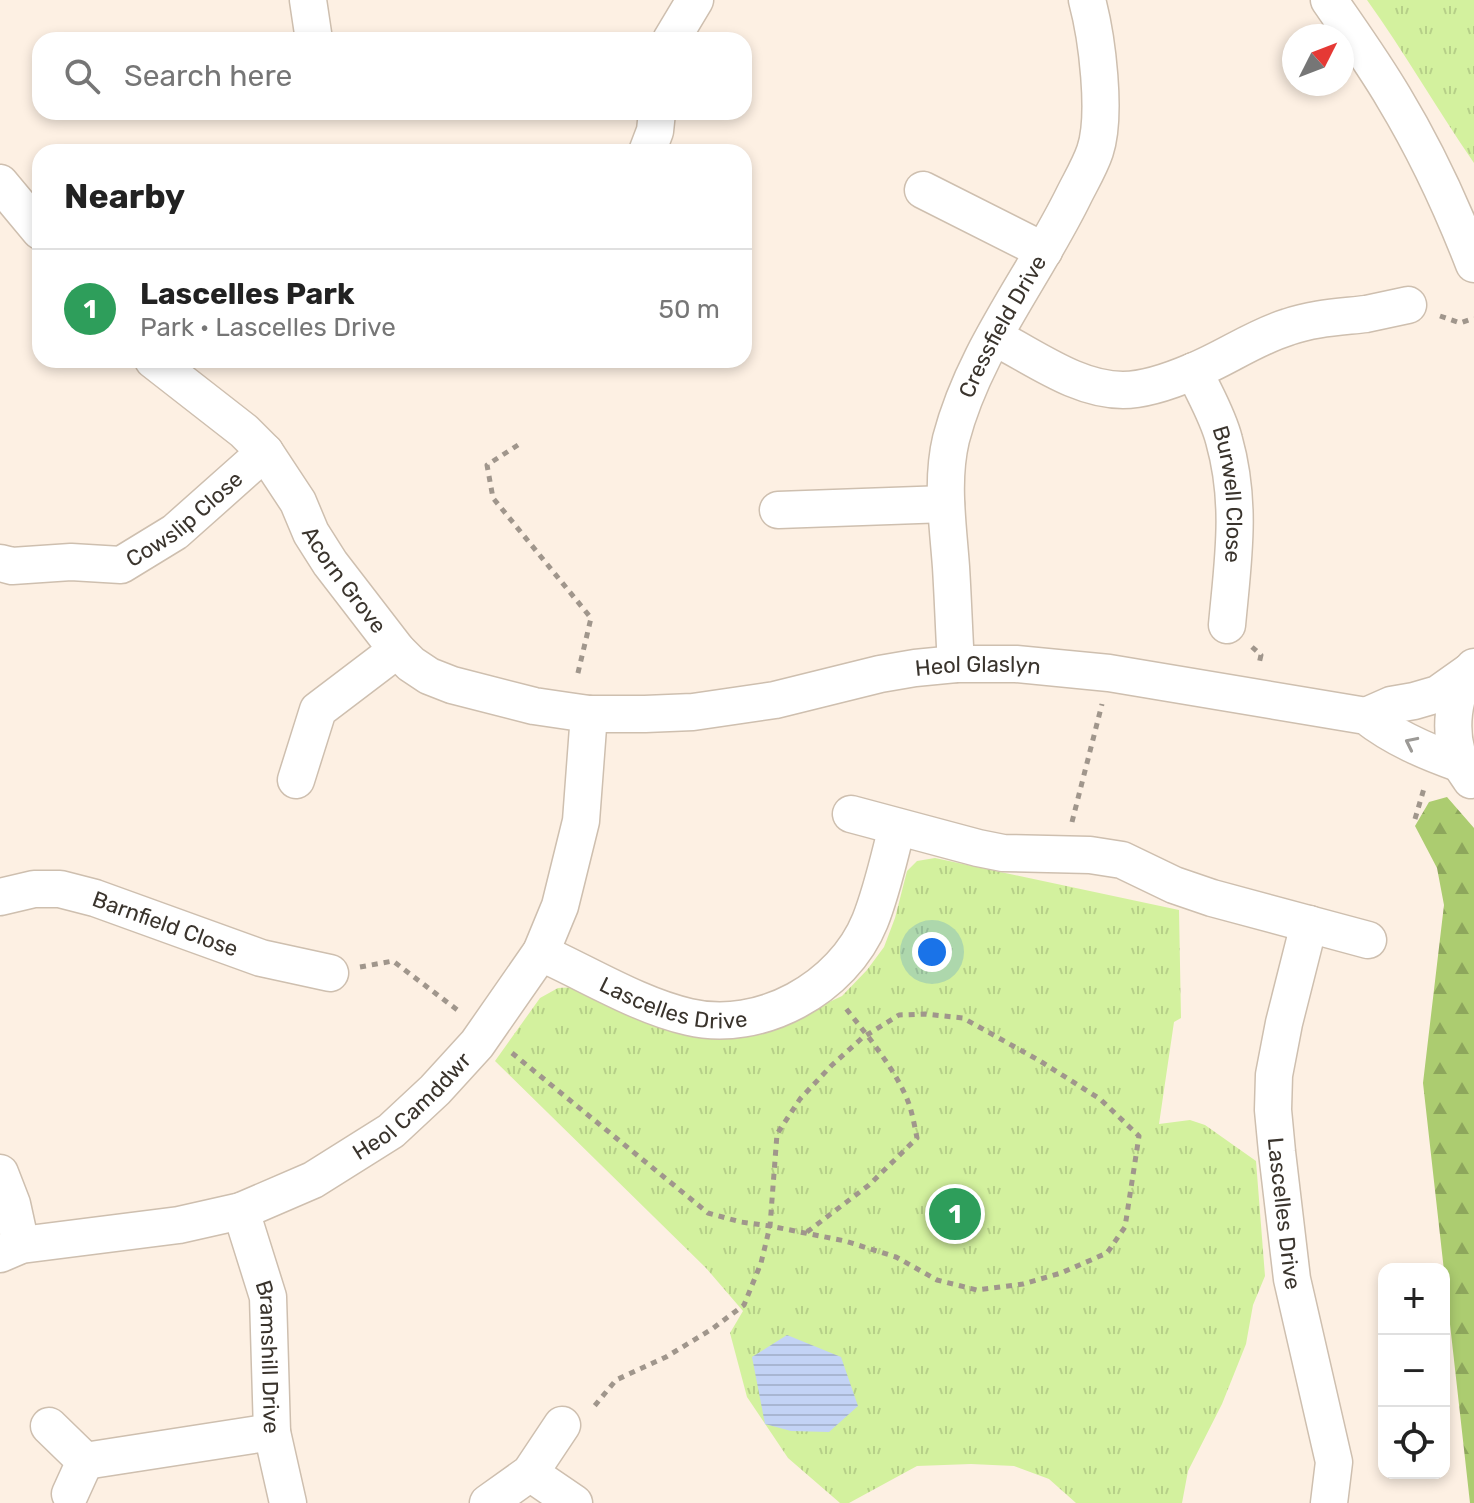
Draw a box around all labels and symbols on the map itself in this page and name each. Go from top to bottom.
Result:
north arrow [1282,24,1354,96]
street label: Cressfield Drive [953,250,1052,402]
street label: Burwell Close [1207,422,1248,564]
street label: Cowslip Close [121,465,248,573]
street label: Acorn Grove [296,521,392,639]
street label: Heol Glaslyn [914,651,1042,682]
one-way arrow [1405,738,1420,753]
street label: Barnfield Close [89,885,242,963]
your location [912,932,952,972]
street label: Lascelles Drive [595,971,749,1035]
street label: Heol Camddwr [348,1046,477,1166]
street label: Lascelles Drive [1262,1136,1307,1292]
pin: 1 [929,1184,981,1244]
street label: Bramshill Drive [250,1277,285,1434]

